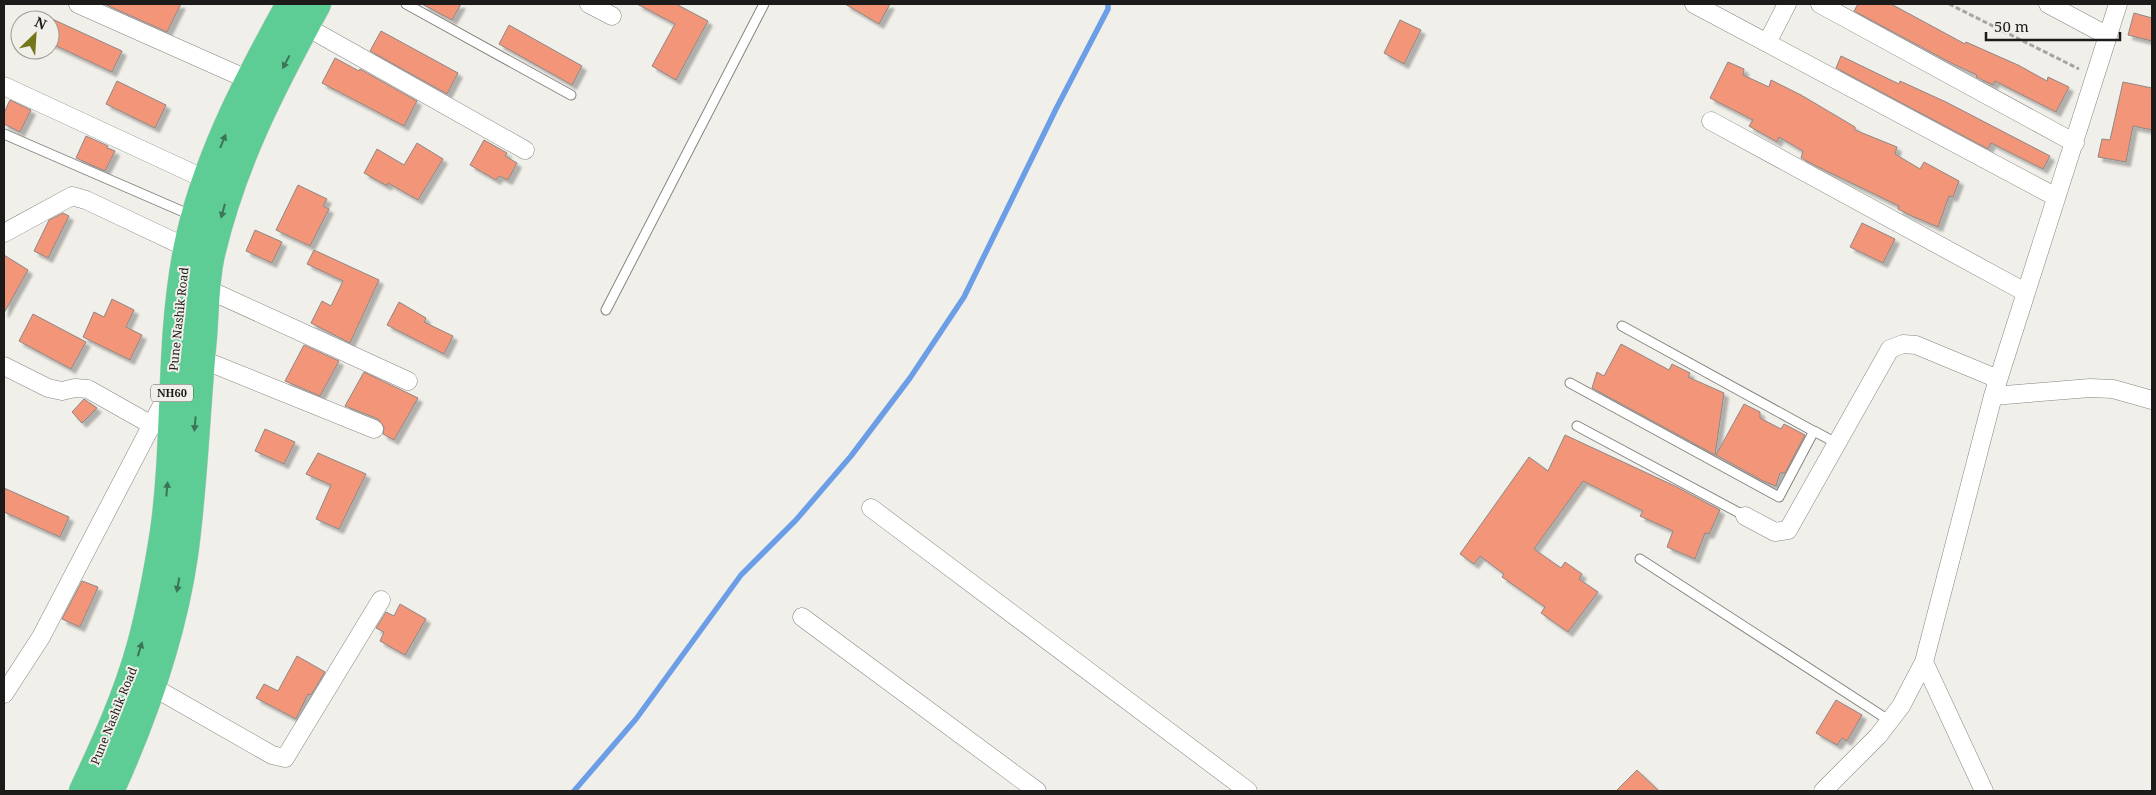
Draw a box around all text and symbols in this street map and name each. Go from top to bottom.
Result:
north arrow [10,10,60,60]
scale bar [1986,10,2120,42]
text: N [32,12,50,34]
text: 50 m [1994,16,2029,36]
one-way arrow [281,55,290,69]
one-way arrow [219,134,227,148]
one-way arrow [218,204,226,219]
street label: Pune Nashik Road [165,266,192,372]
road number: NH60 [151,384,193,402]
one-way arrow [191,416,199,432]
one-way arrow [163,481,171,497]
one-way arrow [174,578,182,593]
one-way arrow [137,641,144,656]
street label: Pune Nashik Road [86,664,141,767]

